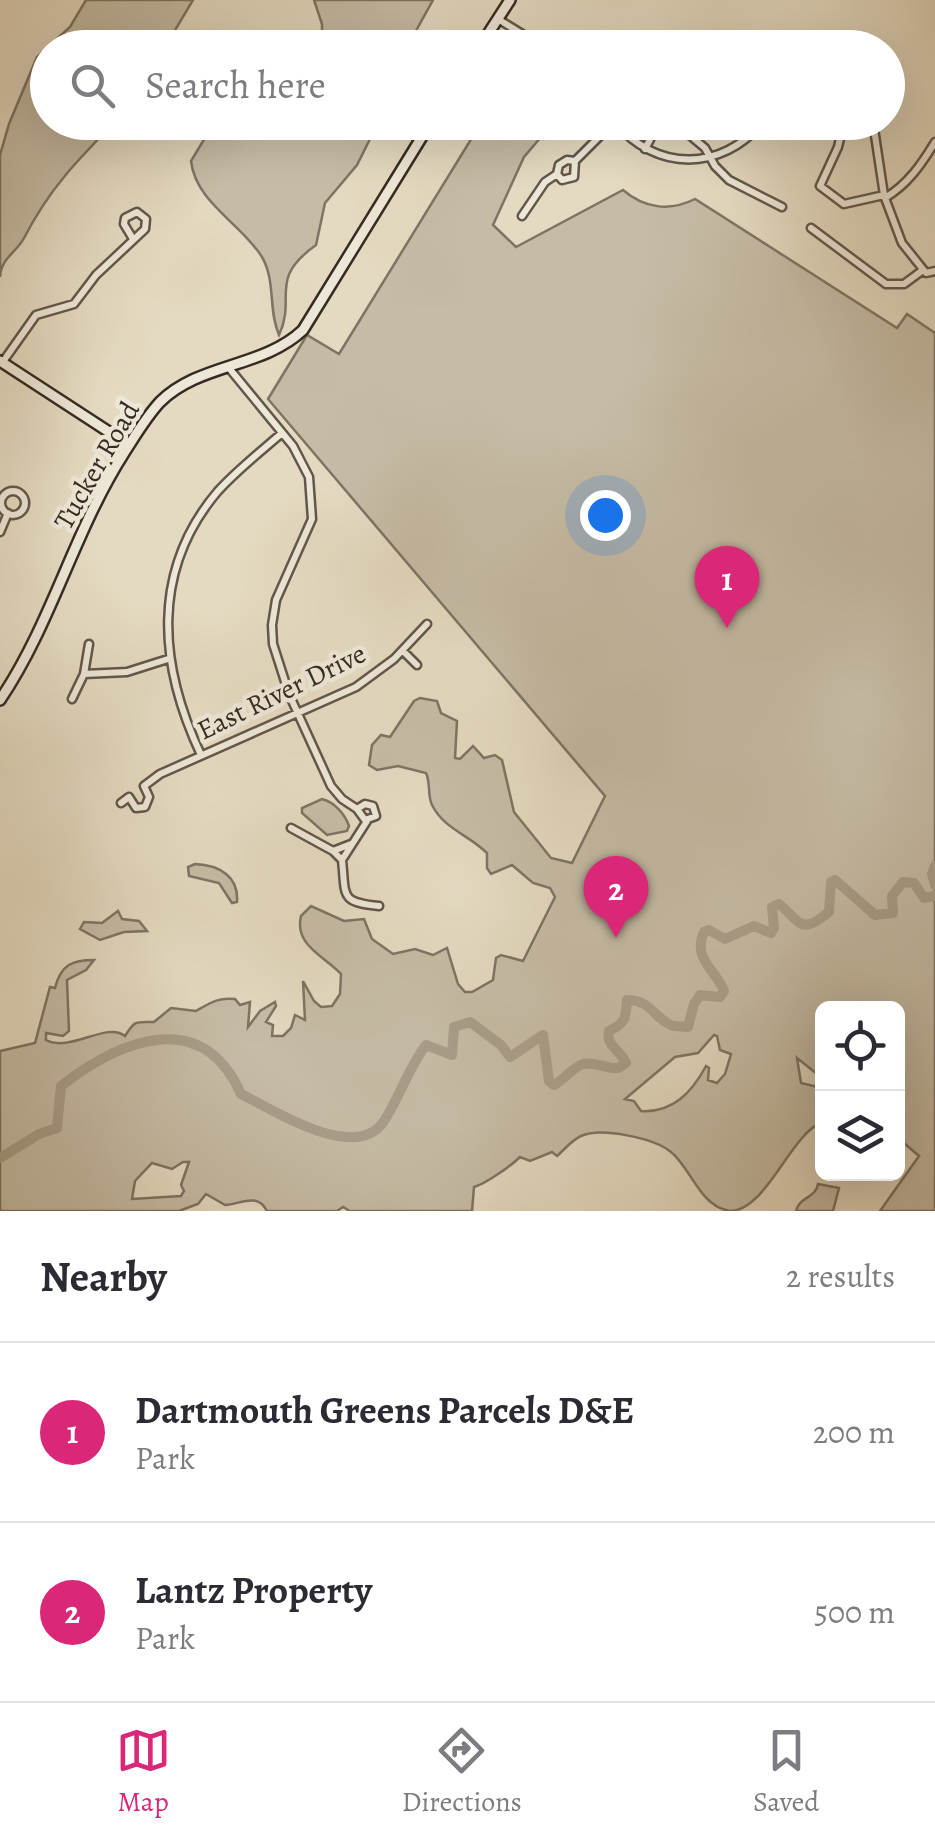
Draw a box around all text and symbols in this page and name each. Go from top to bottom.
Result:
search box [30,30,905,140]
icon: search [65,58,120,113]
text: Search here [145,59,326,111]
street label: Tucker Road [45,394,149,536]
your location [580,490,631,541]
pin: 1 [694,546,760,628]
street label: East River Drive [191,635,372,749]
pin: 2 [584,856,648,938]
map controls [815,1001,905,1181]
button: locate [815,1001,905,1091]
button: layers [815,1091,905,1181]
text: Nearby [40,1248,167,1305]
text: 2 results [786,1254,895,1298]
text: Dartmouth Greens Parcels D&E [135,1384,634,1436]
text: 1 [67,1410,78,1454]
text: 200 m [813,1410,895,1454]
text: Park [135,1436,195,1480]
text: Lantz Property [135,1564,372,1616]
text: 2 [65,1590,80,1634]
text: 500 m [814,1590,895,1634]
text: Park [135,1616,195,1660]
tab: Map [116,1723,171,1821]
tab: Directions [402,1723,522,1821]
tab: Saved [753,1723,819,1821]

